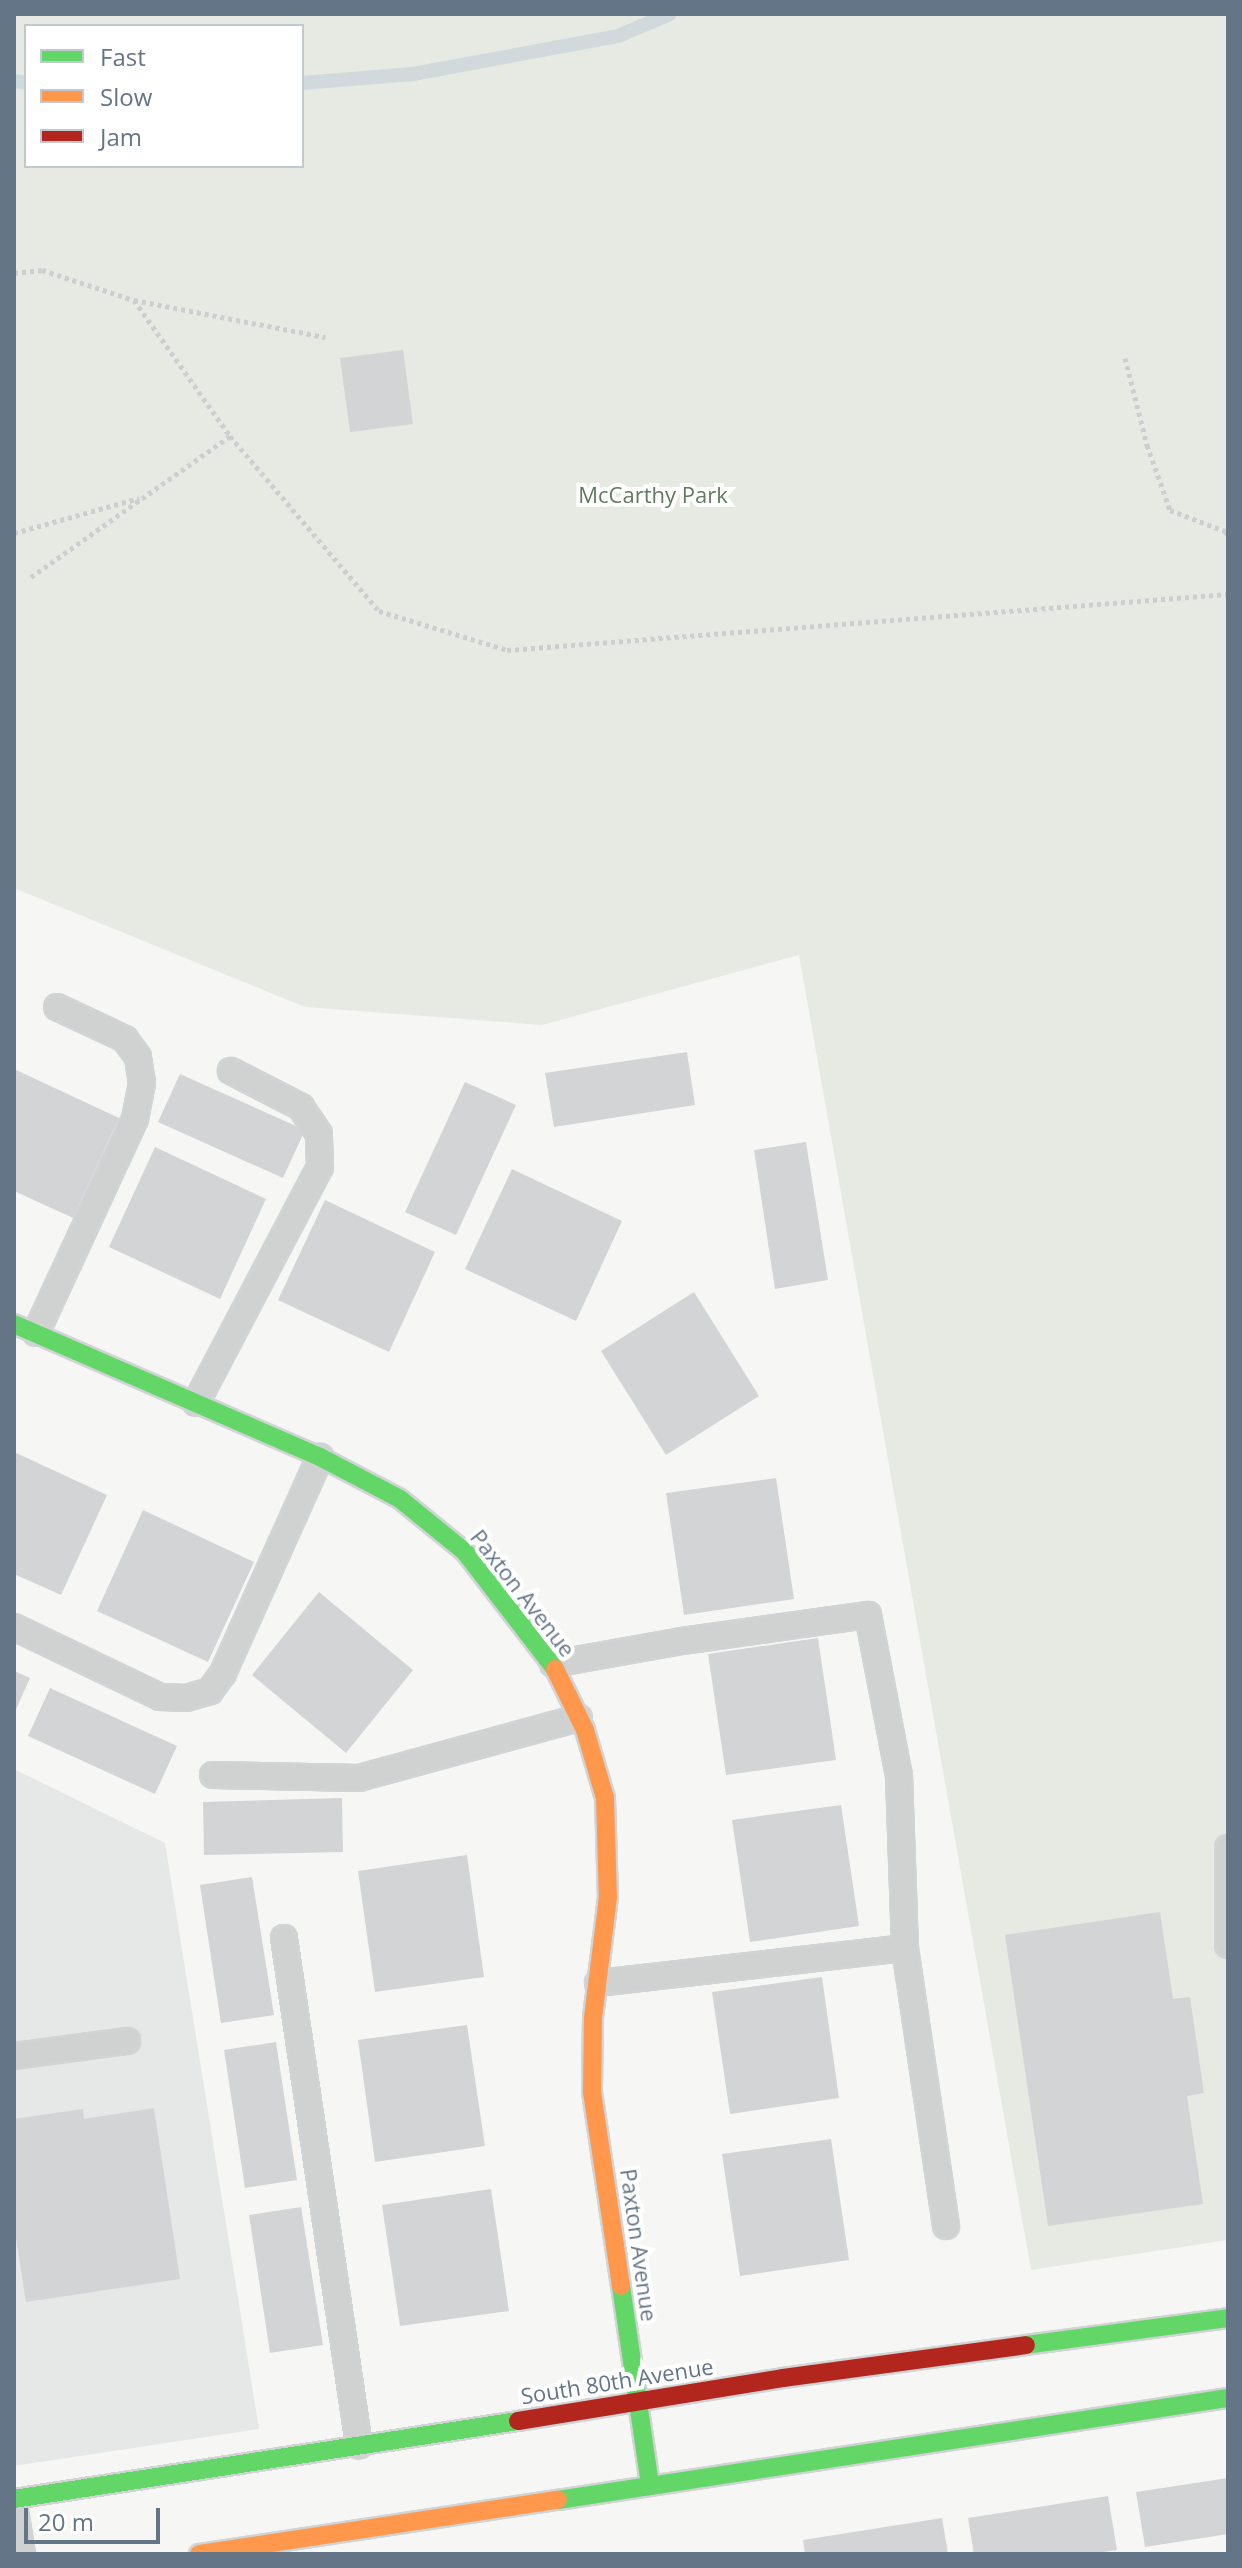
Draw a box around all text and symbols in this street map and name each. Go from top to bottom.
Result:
legend [24,24,304,168]
text: Fast [100,40,146,73]
text: Slow [100,80,152,113]
text: Jam [100,120,142,153]
park label: McCarthy Park [578,482,728,508]
street label: Paxton Avenue [465,1524,581,1662]
street label: Paxton Avenue [615,2167,663,2323]
street label: South 80th Avenue [519,2353,715,2409]
scale bar [28,2492,164,2542]
text: 20 m [38,2505,94,2538]

